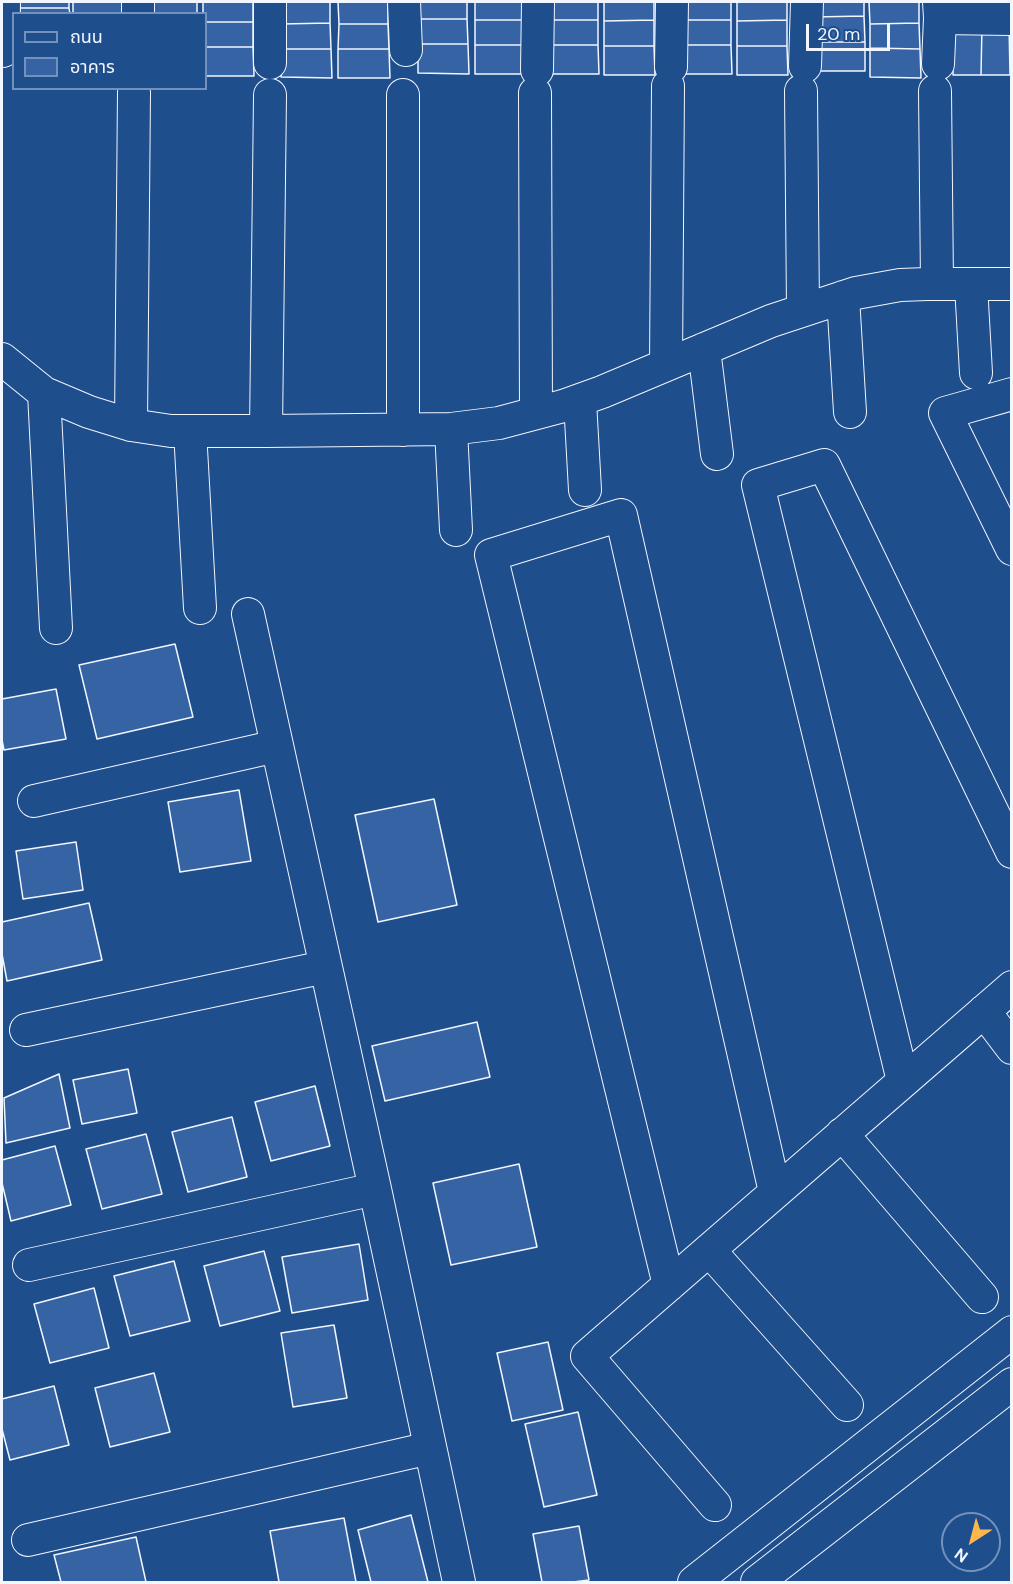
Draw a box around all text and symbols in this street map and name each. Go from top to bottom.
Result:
legend [12,12,207,90]
scale bar [809,12,893,50]
text: 20 m [817,22,860,46]
text: ถนน [70,25,103,49]
text: อาคาร [70,55,115,79]
north arrow [941,1512,1001,1572]
text: N [950,1543,972,1567]

